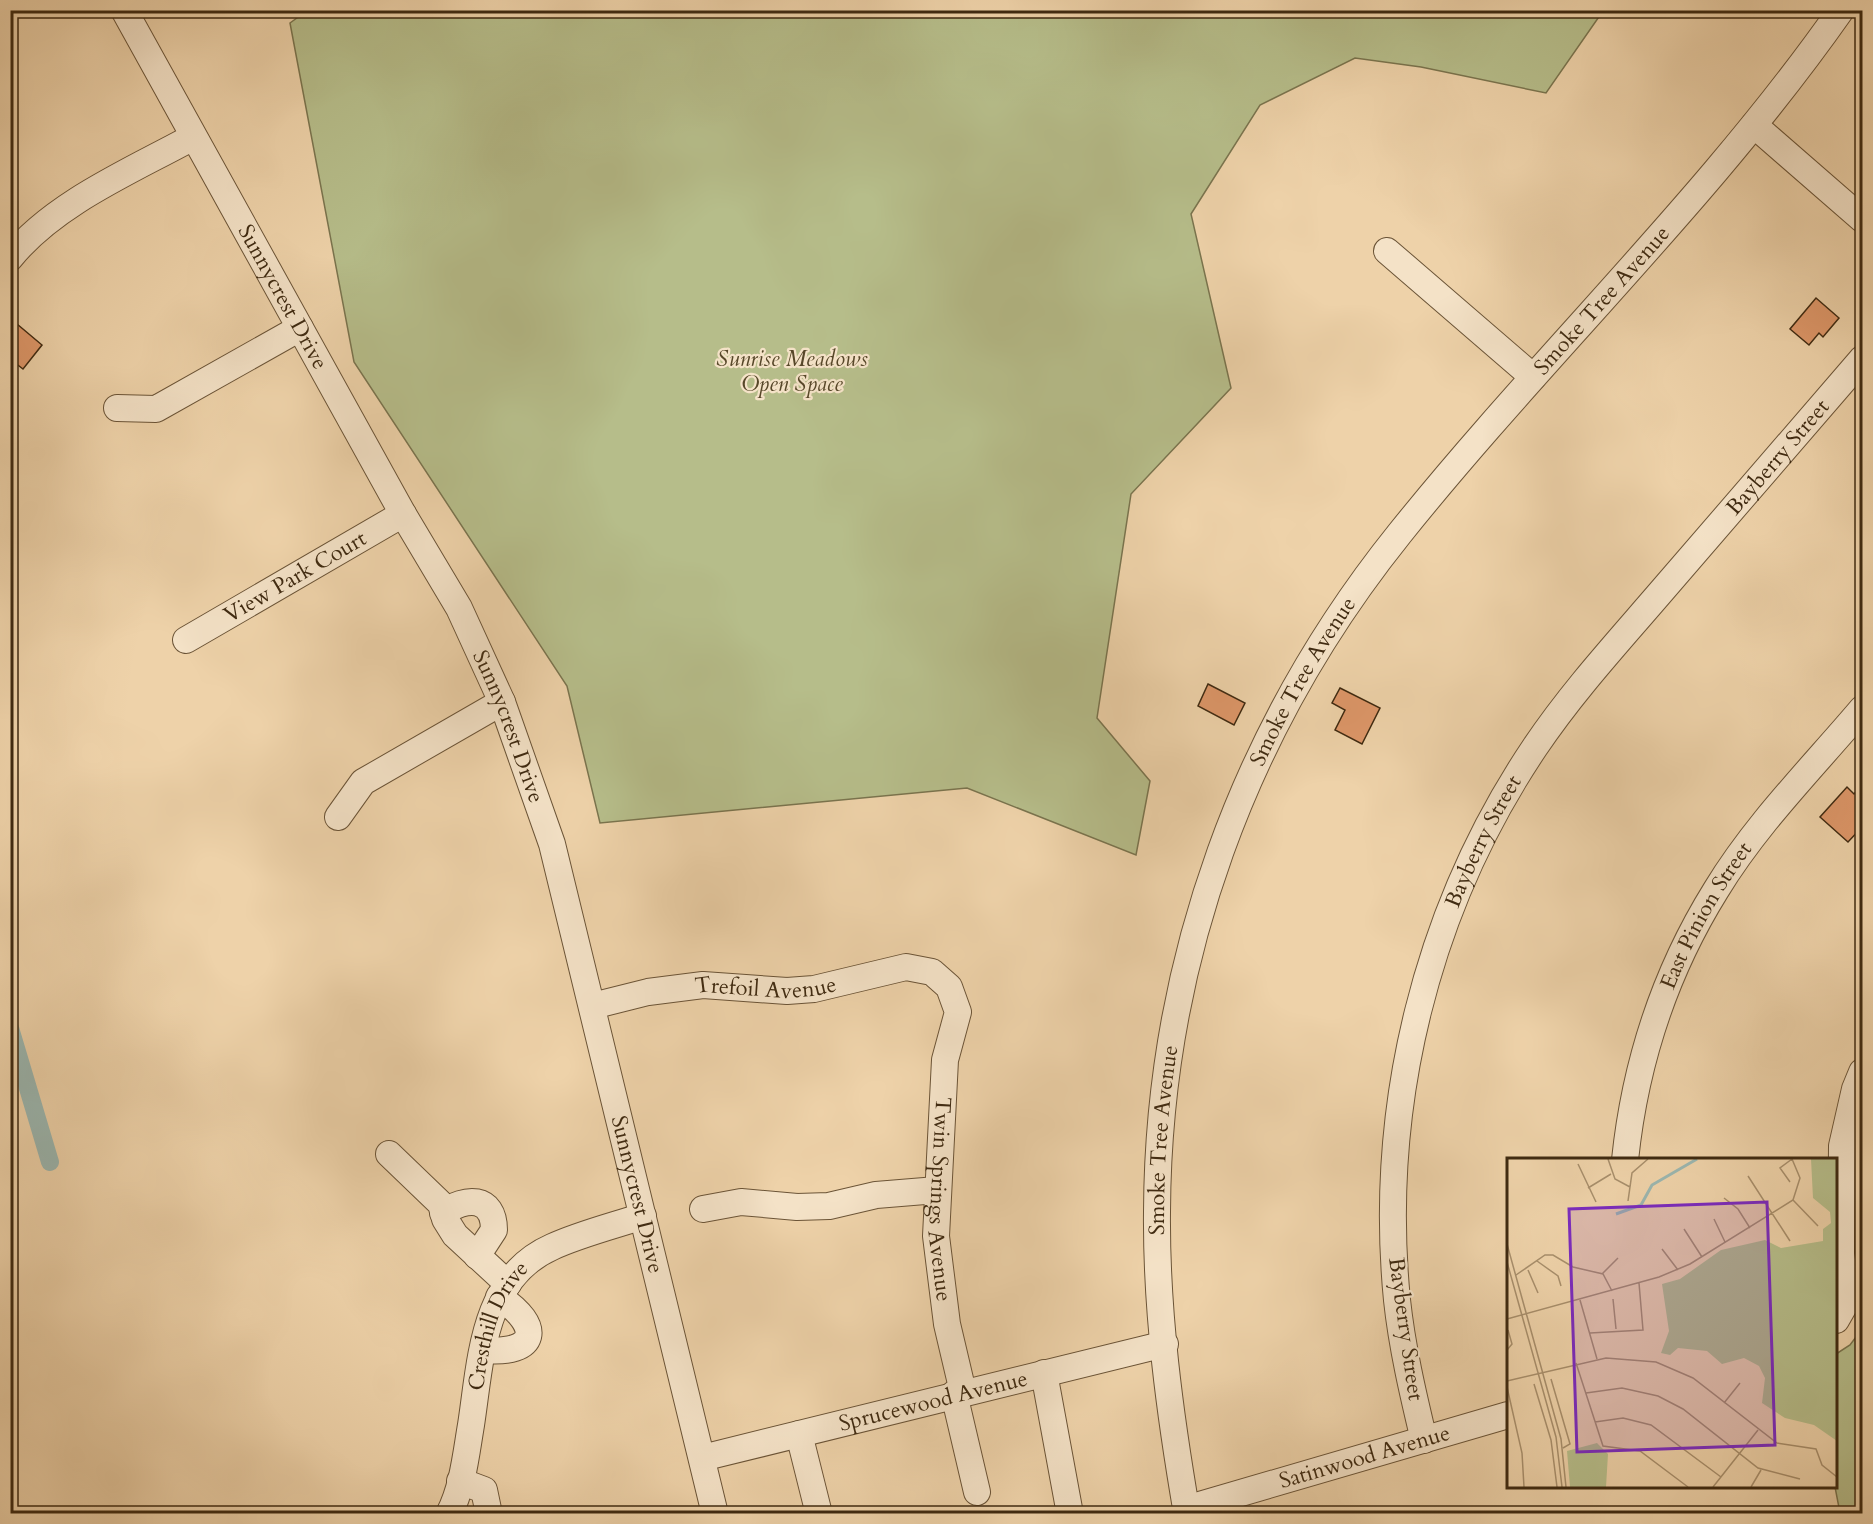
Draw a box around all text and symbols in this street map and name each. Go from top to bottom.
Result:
street label: Sunnycrest Drive [231,219,335,375]
street label: Smoke Tree Avenue [1527,219,1677,382]
park label: Sunrise Meadows Open Space [716,344,868,399]
street label: Bayberry Street [1719,393,1836,522]
street label: View Park Court [218,524,372,630]
street label: Smoke Tree Avenue [1243,591,1363,771]
street label: Sunnycrest Drive [465,645,551,807]
street label: Bayberry Street [1438,769,1529,912]
street label: East Pinion Street [1653,836,1759,993]
street label: Trefoil Avenue [693,969,839,1006]
street label: Smoke Tree Avenue [1142,1043,1185,1235]
street label: Twin Springs Avenue [920,1096,959,1303]
street label: Sunnycrest Drive [604,1112,671,1276]
inset map [1507,1158,1837,1488]
street label: Cresthill Drive [461,1254,535,1392]
street label: Bayberry Street [1381,1255,1431,1403]
street label: Sprucewood Avenue [836,1363,1031,1439]
street label: Satinwood Avenue [1276,1418,1454,1496]

